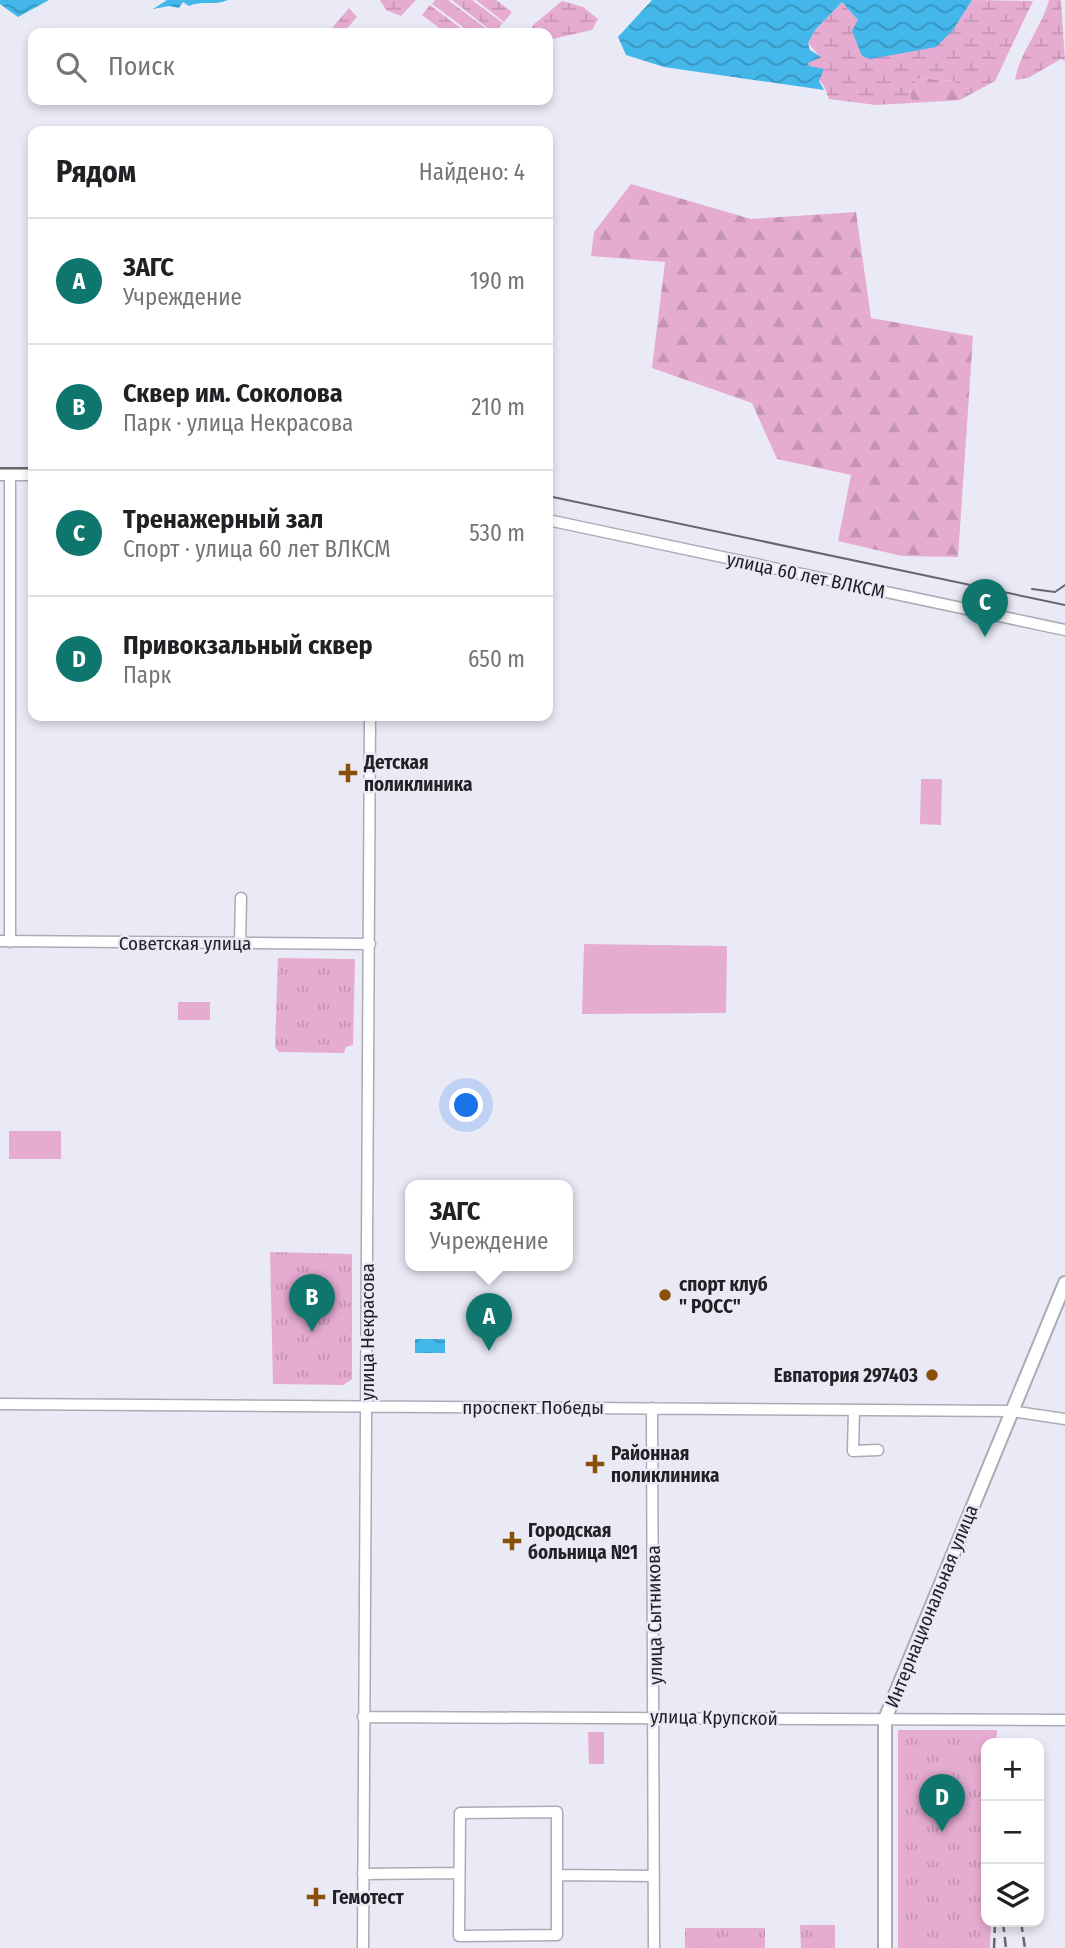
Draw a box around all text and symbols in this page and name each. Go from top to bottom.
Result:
search box [28,28,553,105]
icon: search [52,48,90,86]
text: Поиск [108,51,175,82]
text: Рядом [56,154,136,190]
text: Найдено: 4 [419,158,525,186]
text: ЗАГС [123,252,174,283]
text: A [73,267,85,295]
text: 190 m [470,267,525,295]
text: Учреждение [123,283,242,311]
text: Сквер им. Соколова [123,378,343,409]
text: B [73,393,85,421]
text: 210 m [471,393,525,421]
text: Парк · улица Некрасова [123,409,353,437]
text: Тренажерный зал [123,504,324,535]
text: C [73,519,85,547]
text: 530 m [469,519,525,547]
text: Спорт · улица 60 лет ВЛКСМ [123,535,391,563]
street label: улица 60 лет ВЛКСМ [725,547,887,604]
pin: C [962,579,1008,637]
text: Привокзальный сквер [123,630,373,661]
text: D [72,645,86,673]
text: 650 m [468,645,525,673]
text: Парк [123,661,171,689]
place label: Детская поликлиника [363,751,472,796]
marker: Детская поликлиника [338,763,358,783]
street label: Советская улица [119,932,251,955]
your location [449,1088,483,1122]
popup [405,1180,573,1271]
text: ЗАГС [430,1196,481,1227]
text: Учреждение [430,1227,548,1255]
street label: улица Некрасова [356,1263,379,1401]
place label: спорт клуб " РОСС" [679,1273,768,1318]
pin: B [289,1274,335,1332]
marker: спорт клуб " РОСС" [657,1287,673,1303]
pin: A [466,1293,512,1351]
place label: Евпатория 297403 [774,1364,918,1387]
marker: Евпатория 297403 [924,1367,940,1383]
street label: проспект Победы [462,1396,604,1419]
place label: Районная поликлиника [611,1442,719,1487]
marker: Районная поликлиника [585,1454,605,1474]
street label: Интернациональная улица [880,1501,983,1711]
place label: Городская больница №1 [528,1519,638,1564]
marker: Городская больница №1 [502,1531,522,1551]
street label: улица Сытникова [642,1545,667,1685]
street label: улица Крупской [650,1705,778,1730]
map controls [981,1738,1044,1927]
button: + [981,1738,1044,1801]
pin: D [919,1774,965,1832]
button: − [981,1801,1044,1864]
button: layers [981,1864,1044,1927]
place label: Гемотест [332,1886,404,1909]
marker: Гемотест [306,1887,326,1907]

